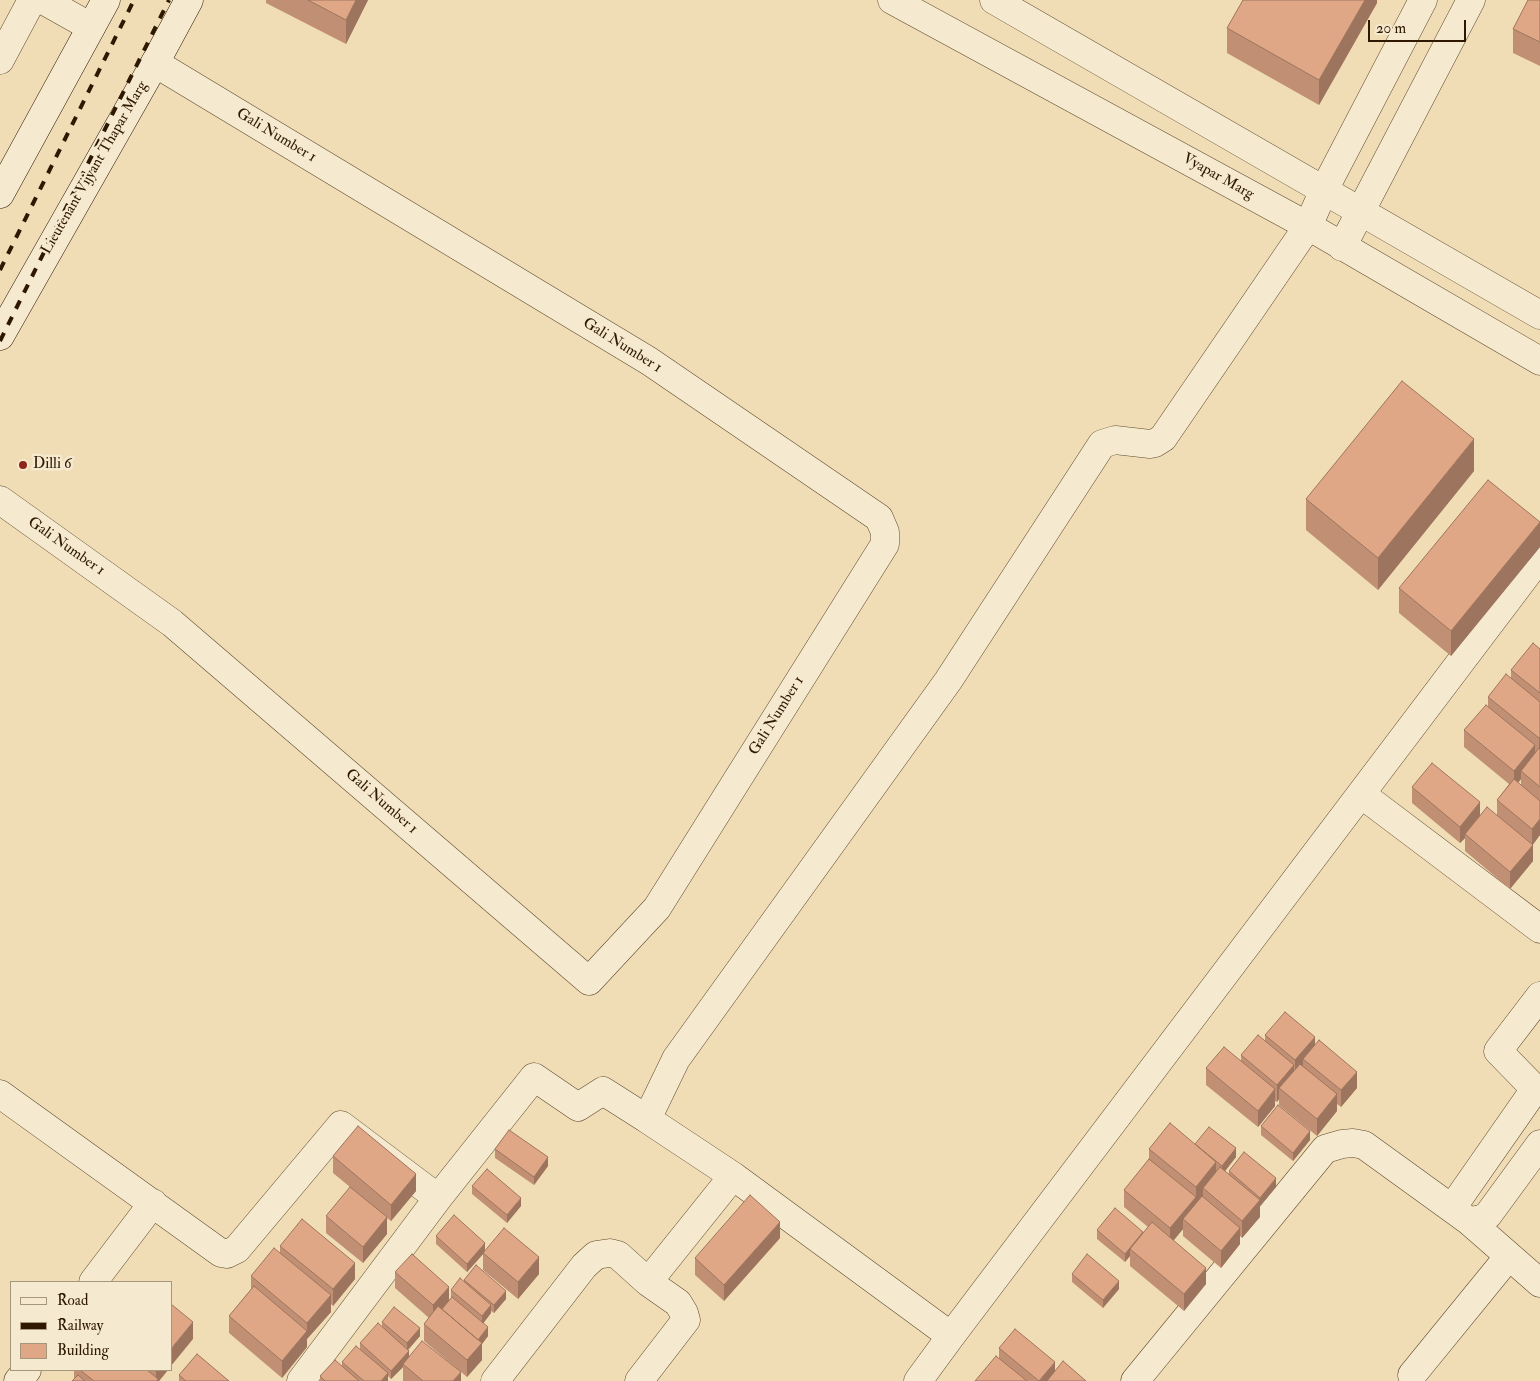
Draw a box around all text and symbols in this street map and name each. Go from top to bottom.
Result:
scale bar [1370,10,1468,42]
text: 20 m [1376,19,1406,38]
street label: Lieutenant Vijyant Thapar Marg [38,78,152,258]
street label: Gali Number 1 [233,105,319,167]
street label: Vyapar Marg [1179,150,1257,204]
street label: Gali Number 1 [579,315,665,377]
place label: Dilli 6 [33,456,72,474]
marker: Dilli 6 [17,459,29,471]
street label: Gali Number 1 [24,514,108,580]
street label: Gali Number 1 [746,673,808,759]
street label: Gali Number 1 [341,766,421,838]
legend [10,1281,172,1371]
text: Road [57,1291,88,1310]
text: Railway [57,1316,103,1335]
text: Building [57,1341,109,1360]

